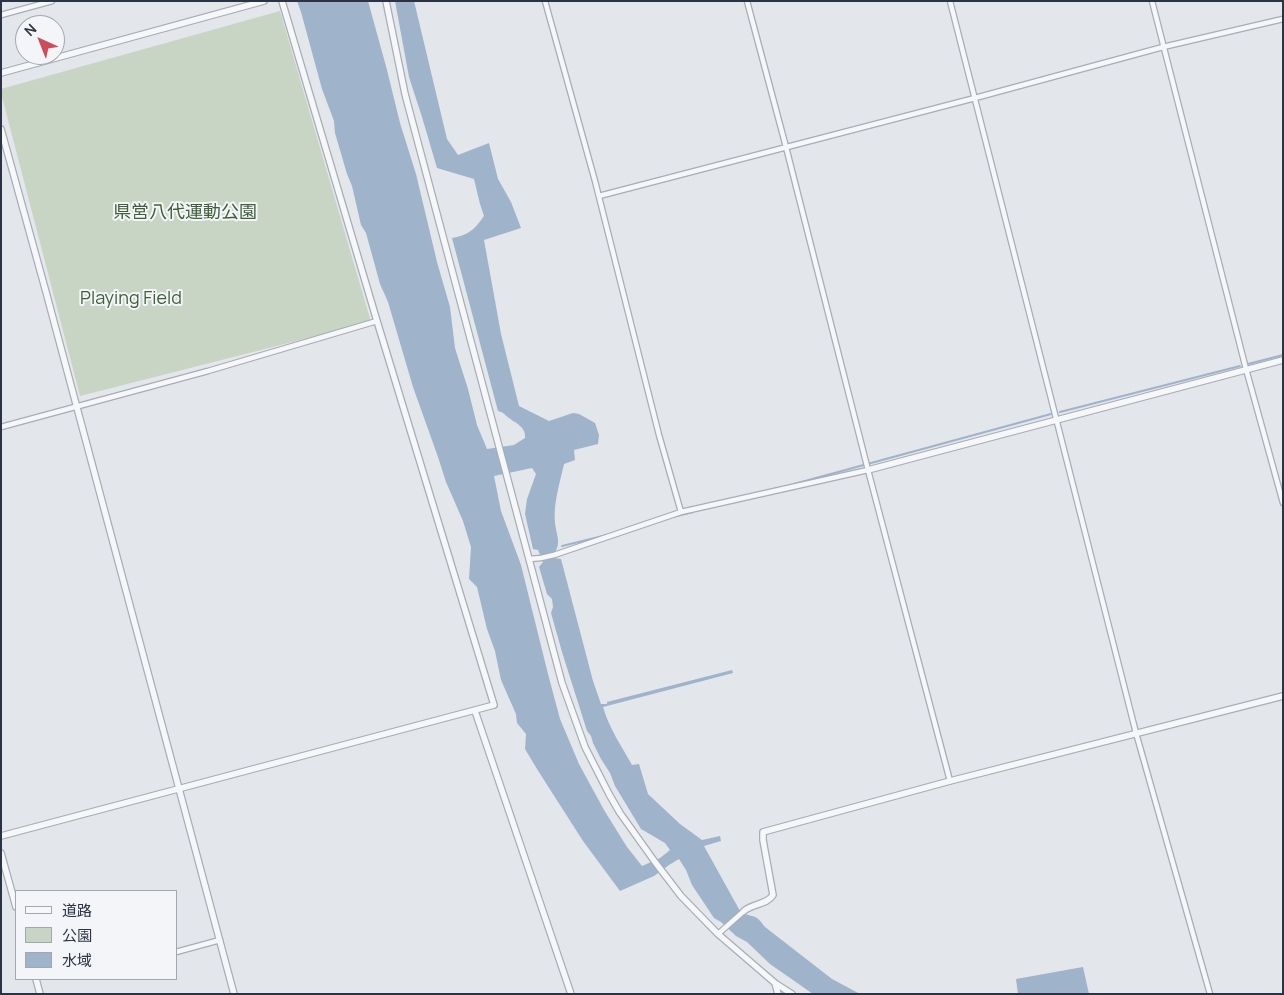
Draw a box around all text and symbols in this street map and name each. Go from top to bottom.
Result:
north arrow [15,15,65,65]
text: N [20,19,40,40]
park label: 県営八代運動公園 [113,202,257,224]
park label: Playing Field [80,288,182,310]
legend [15,890,178,980]
text: 道路 [62,900,92,921]
text: 公園 [62,925,92,946]
text: 水域 [62,950,92,971]

